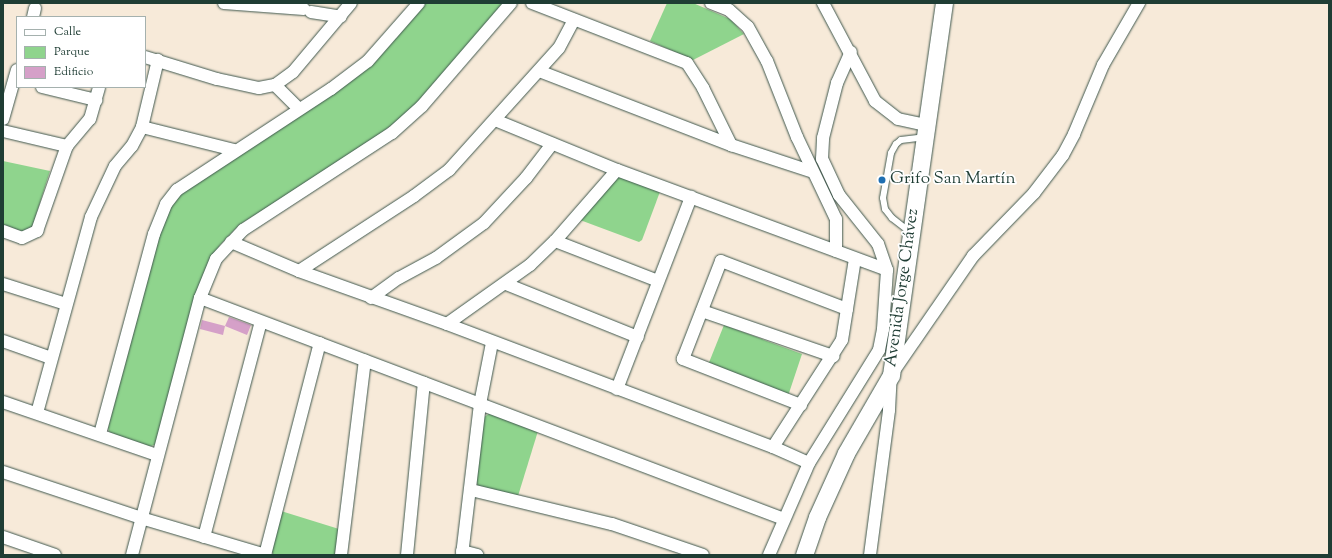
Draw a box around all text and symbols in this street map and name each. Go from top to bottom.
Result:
legend [16,16,146,88]
text: Calle [54,23,81,41]
text: Parque [54,43,90,61]
text: Edificio [54,63,93,81]
place label: Grifo San Martín [890,170,1015,190]
marker: Grifo San Martín [877,175,887,185]
street label: Avenida Jorge Chávez [882,208,924,368]

